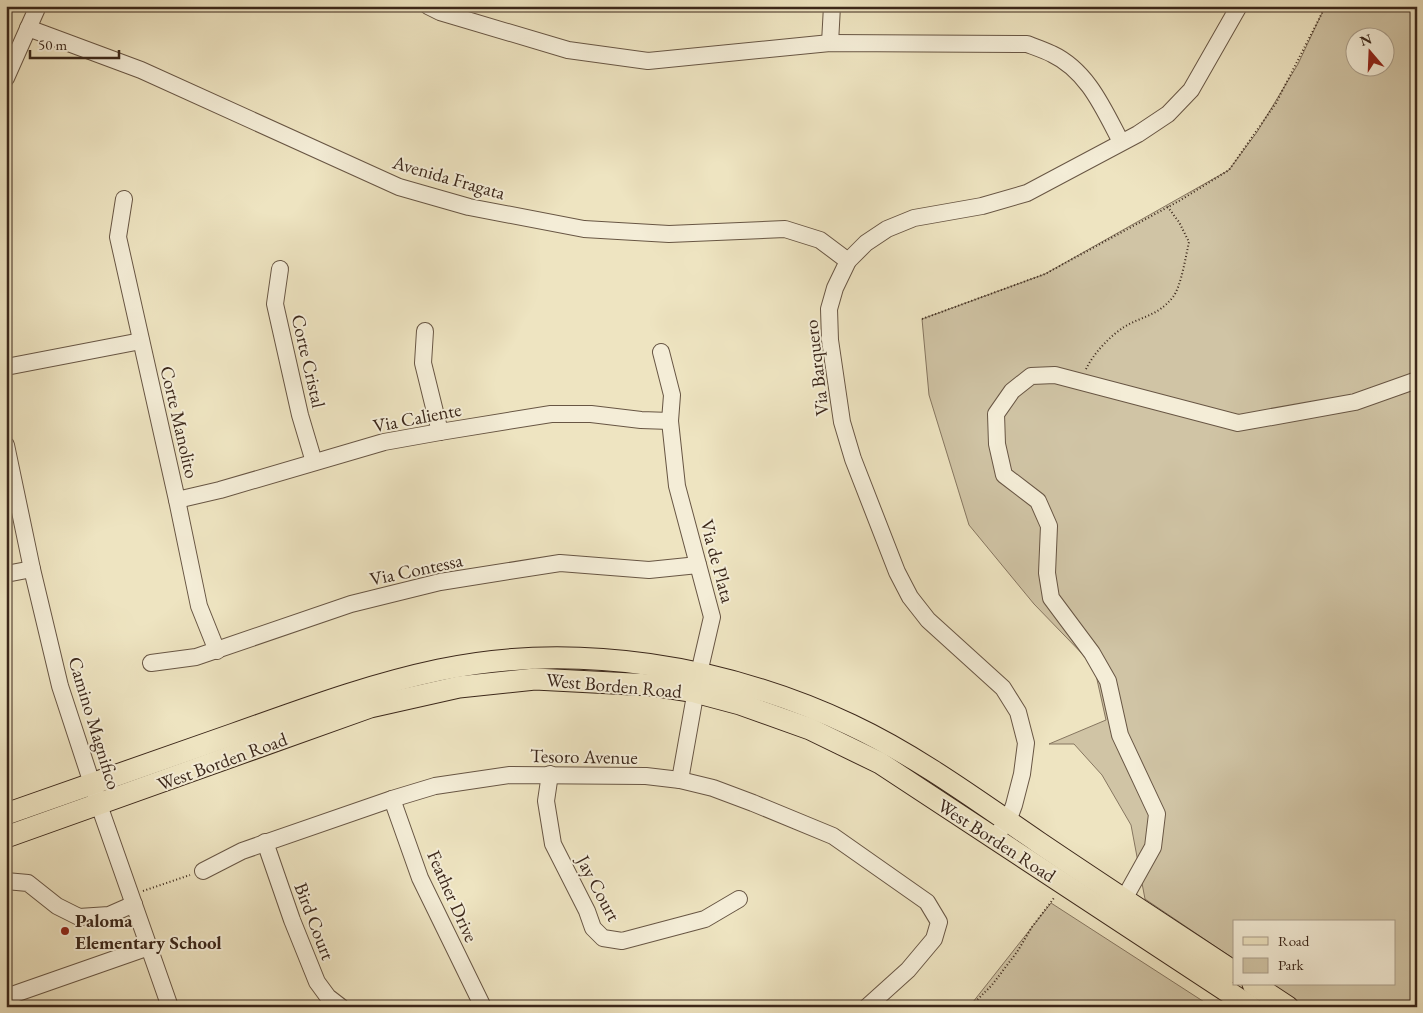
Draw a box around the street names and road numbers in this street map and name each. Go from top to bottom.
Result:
street label: Avenida Fragata [389,149,508,206]
street label: Corte Cristal [286,312,331,411]
street label: Via Barquero [798,318,835,417]
street label: Corte Manolito [154,364,205,481]
street label: Via Caliente [371,397,463,438]
street label: Via de Plata [694,517,741,606]
street label: Via Contessa [367,547,465,592]
street label: Camino Magnifico [62,654,127,793]
street label: West Borden Road [545,667,683,704]
street label: West Borden Road [154,726,291,797]
street label: Tesoro Avenue [530,743,638,770]
street label: West Borden Road [933,793,1061,888]
street label: Feather Drive [421,846,484,946]
street label: Jay Court [570,849,626,926]
street label: Bird Court [288,879,341,963]

